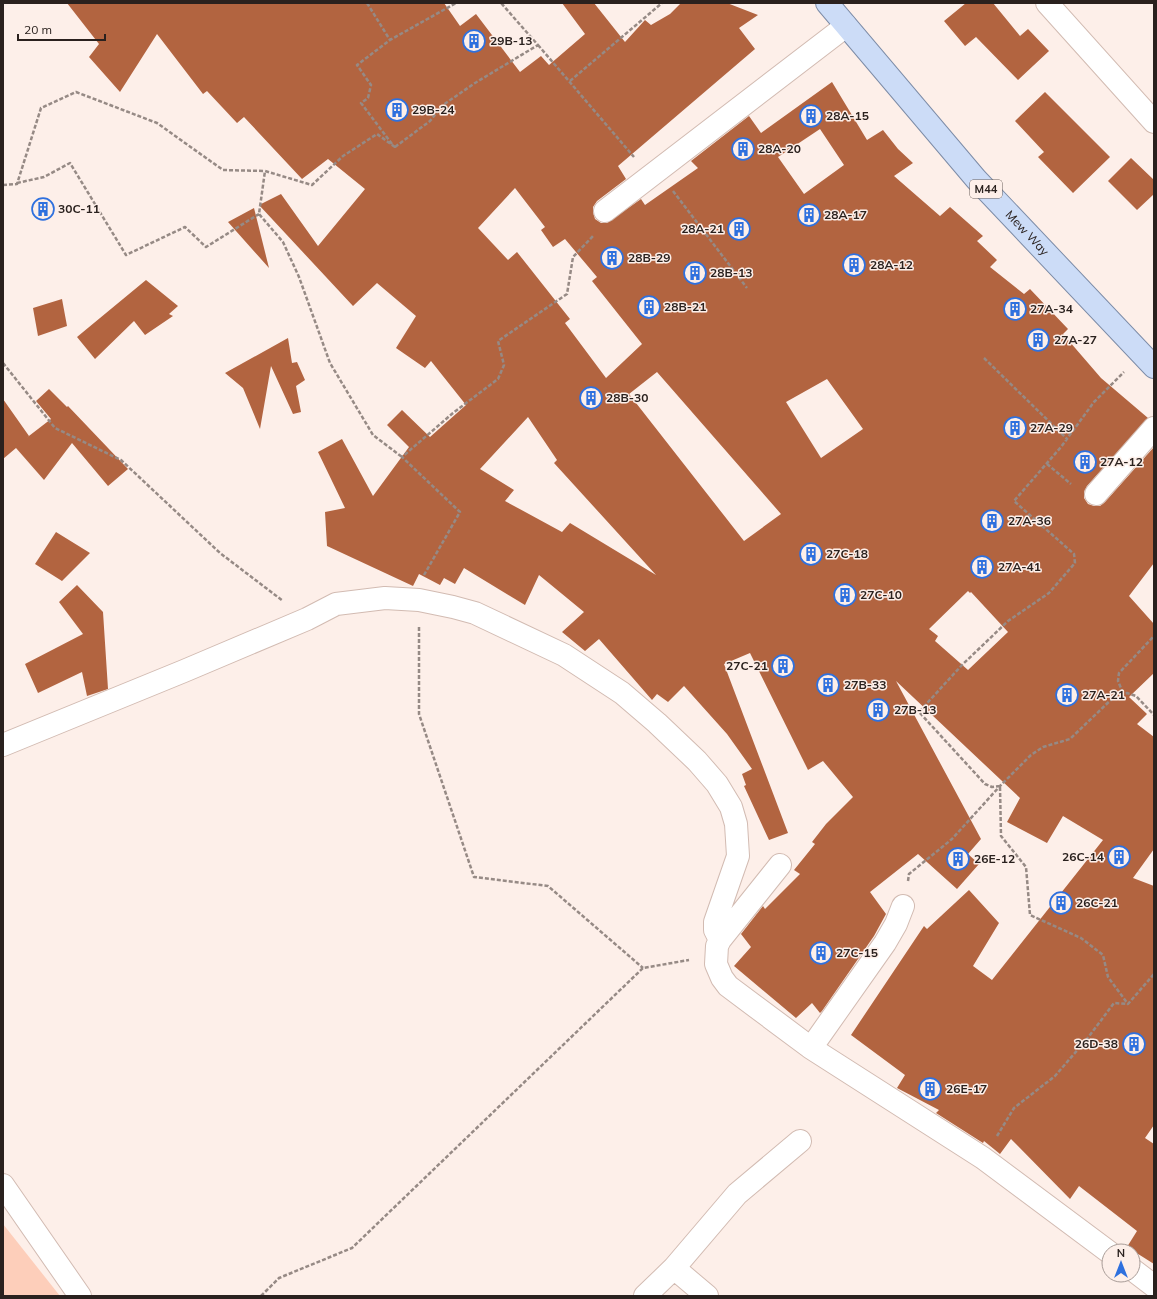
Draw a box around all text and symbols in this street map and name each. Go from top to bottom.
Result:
scale bar [18,16,105,42]
text: 20 m [24,22,52,37]
building icon: 29B-13 [461,28,487,54]
place label: 29B-13 [490,33,532,48]
building icon: 29B-24 [384,97,410,123]
place label: 29B-24 [412,102,454,117]
building icon: 28A-15 [798,103,824,129]
place label: 28A-15 [826,108,869,123]
building icon: 28A-20 [730,136,756,162]
place label: 28A-20 [758,141,801,156]
road number: M44 [970,180,1002,198]
building icon: 30C-11 [30,196,56,222]
place label: 30C-11 [58,201,100,216]
building icon: 28A-17 [796,202,822,228]
place label: 28A-17 [824,207,867,222]
street label: Mew Way [1003,207,1053,259]
building icon: 28A-21 [726,216,752,242]
place label: 28A-21 [681,221,724,236]
building icon: 28B-29 [599,245,625,271]
place label: 28B-29 [628,250,670,265]
building icon: 28A-12 [841,252,867,278]
place label: 28A-12 [870,257,913,272]
building icon: 28B-13 [682,260,708,286]
place label: 28B-13 [710,265,752,280]
building icon: 28B-21 [636,294,662,320]
building icon: 27A-34 [1002,296,1028,322]
place label: 28B-21 [664,299,706,314]
place label: 27A-34 [1030,301,1073,316]
building icon: 27A-27 [1025,327,1051,353]
place label: 27A-27 [1054,332,1097,347]
building icon: 28B-30 [578,385,604,411]
place label: 28B-30 [606,390,648,405]
building icon: 27A-29 [1002,415,1028,441]
place label: 27A-29 [1030,420,1073,435]
building icon: 27A-12 [1072,449,1098,475]
place label: 27A-12 [1100,454,1143,469]
building icon: 27A-36 [979,508,1005,534]
place label: 27A-36 [1008,513,1051,528]
building icon: 27C-18 [798,541,824,567]
place label: 27C-18 [826,546,868,561]
building icon: 27A-41 [969,554,995,580]
place label: 27A-41 [998,559,1041,574]
building icon: 27C-10 [832,582,858,608]
place label: 27C-10 [860,587,902,602]
building icon: 27C-21 [770,653,796,679]
place label: 27C-21 [726,658,768,673]
building icon: 27B-33 [815,672,841,698]
place label: 27B-33 [844,677,886,692]
building icon: 27A-21 [1054,682,1080,708]
place label: 27A-21 [1082,687,1125,702]
building icon: 27B-13 [865,697,891,723]
place label: 27B-13 [894,702,936,717]
building icon: 26C-14 [1106,844,1132,870]
building icon: 26E-12 [945,846,971,872]
place label: 26C-14 [1062,849,1104,864]
place label: 26E-12 [974,851,1015,866]
building icon: 26C-21 [1048,890,1074,916]
place label: 26C-21 [1076,895,1118,910]
building icon: 27C-15 [808,940,834,966]
place label: 27C-15 [836,945,878,960]
building icon: 26D-38 [1121,1031,1147,1057]
place label: 26D-38 [1075,1036,1118,1051]
building icon: 26E-17 [917,1076,943,1102]
place label: 26E-17 [946,1081,987,1096]
north arrow [1101,1243,1141,1283]
text: N [1117,1246,1125,1260]

